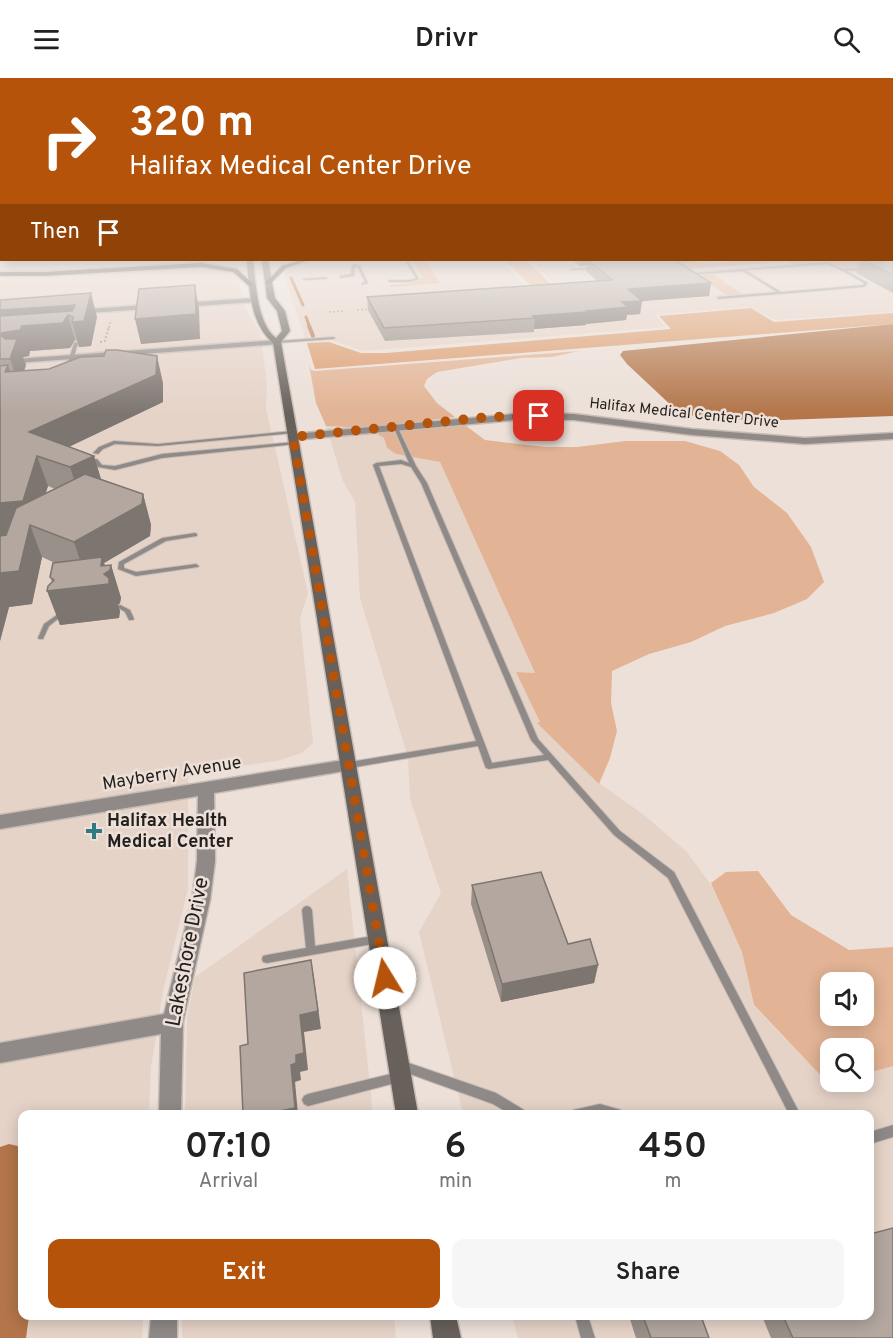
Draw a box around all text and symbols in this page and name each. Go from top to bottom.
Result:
text: Drivr [415,22,478,56]
icon: menu [30,23,63,56]
icon: search [830,23,863,56]
text: 320 m [129,98,254,151]
icon: right [30,102,108,180]
text: Halifax Medical Center Drive [129,150,471,184]
icon: arrive [92,216,125,249]
text: Then [30,219,80,246]
pin [513,390,564,441]
street label: Halifax Medical Center Drive [588,395,780,433]
icon: arrive [522,399,555,432]
street label: Mayberry Avenue [101,752,243,796]
place label: Halifax Health Medical Center [107,810,234,854]
marker: Halifax Health Medical Center [85,822,103,840]
street label: Lakeshore Drive [160,875,216,1029]
position arrow [353,946,417,1010]
map controls [820,972,874,1092]
button: sound [820,972,874,1026]
button: search [820,1038,874,1092]
text: 07:10 [185,1125,272,1171]
text: 6 [445,1125,466,1171]
text: 450 [639,1125,707,1171]
text: Arrival [199,1169,258,1195]
text: min [439,1169,472,1195]
text: m [665,1169,682,1195]
button: Exit [48,1239,440,1308]
button: Share [452,1239,844,1308]

